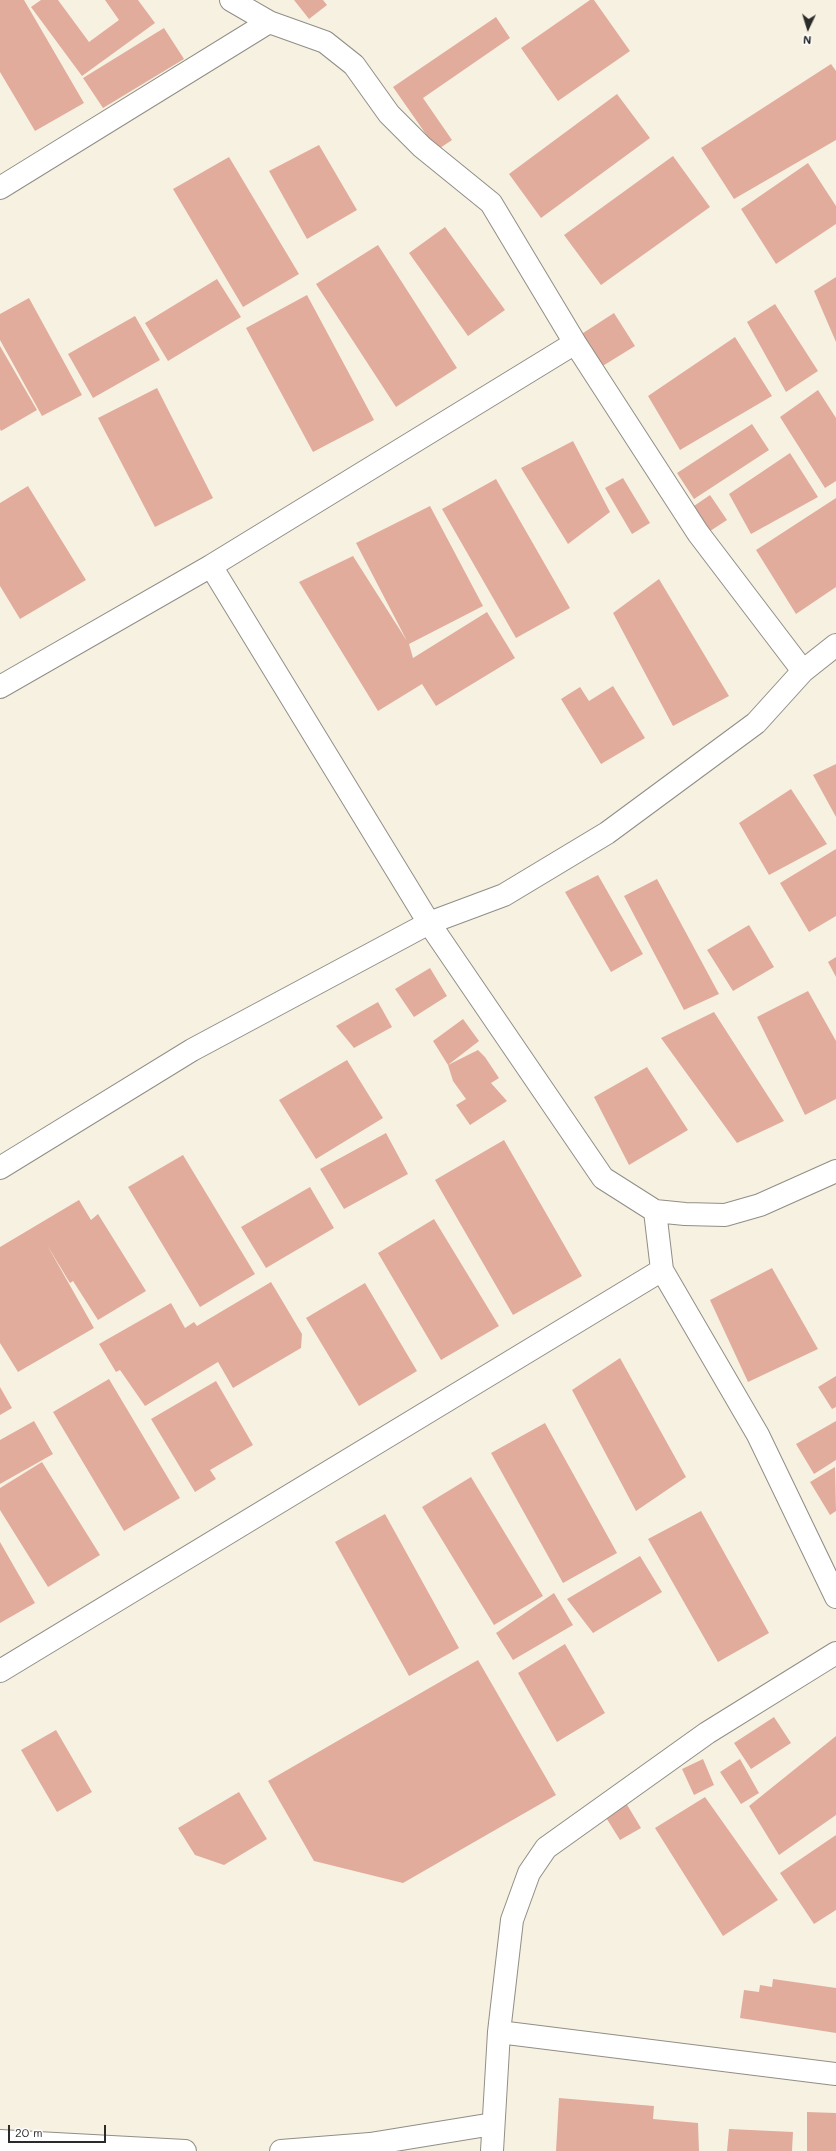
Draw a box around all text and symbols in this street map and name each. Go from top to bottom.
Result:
north arrow [788,8,828,48]
text: N [802,33,812,48]
scale bar [10,2117,108,2143]
text: 20 m [15,2124,43,2140]

